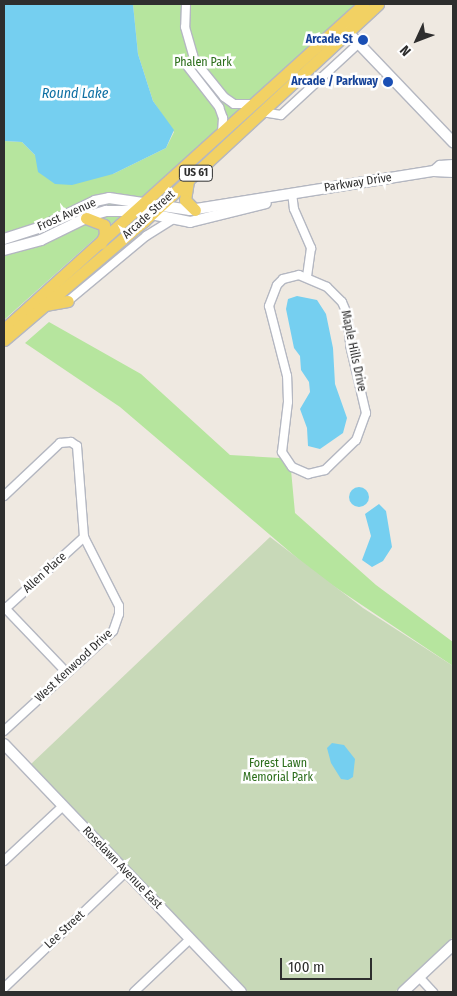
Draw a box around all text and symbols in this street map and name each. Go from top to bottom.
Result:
north arrow [392,15,442,65]
place label: Arcade St [306,33,353,47]
marker: Arcade St [357,34,369,46]
text: N [397,42,415,59]
park label: Phalen Park [174,56,232,70]
place label: Arcade / Parkway [291,75,378,89]
marker: Arcade / Parkway [382,76,394,88]
water label: Round Lake [42,86,108,102]
road number: US 61 [178,164,214,182]
street label: Parkway Drive [323,171,393,195]
street label: Arcade Street [120,188,178,242]
street label: Frost Avenue [35,196,99,234]
street label: Maple Hills Drive [337,309,369,393]
street label: Allen Place [20,550,70,596]
street label: West Kenwood Drive [32,627,116,705]
park label: Forest Lawn Memorial Park [243,757,313,785]
street label: Roselawn Avenue East [79,824,165,912]
street label: Lee Street [42,908,88,952]
scale bar [282,948,374,980]
text: 100 m [288,958,325,976]

